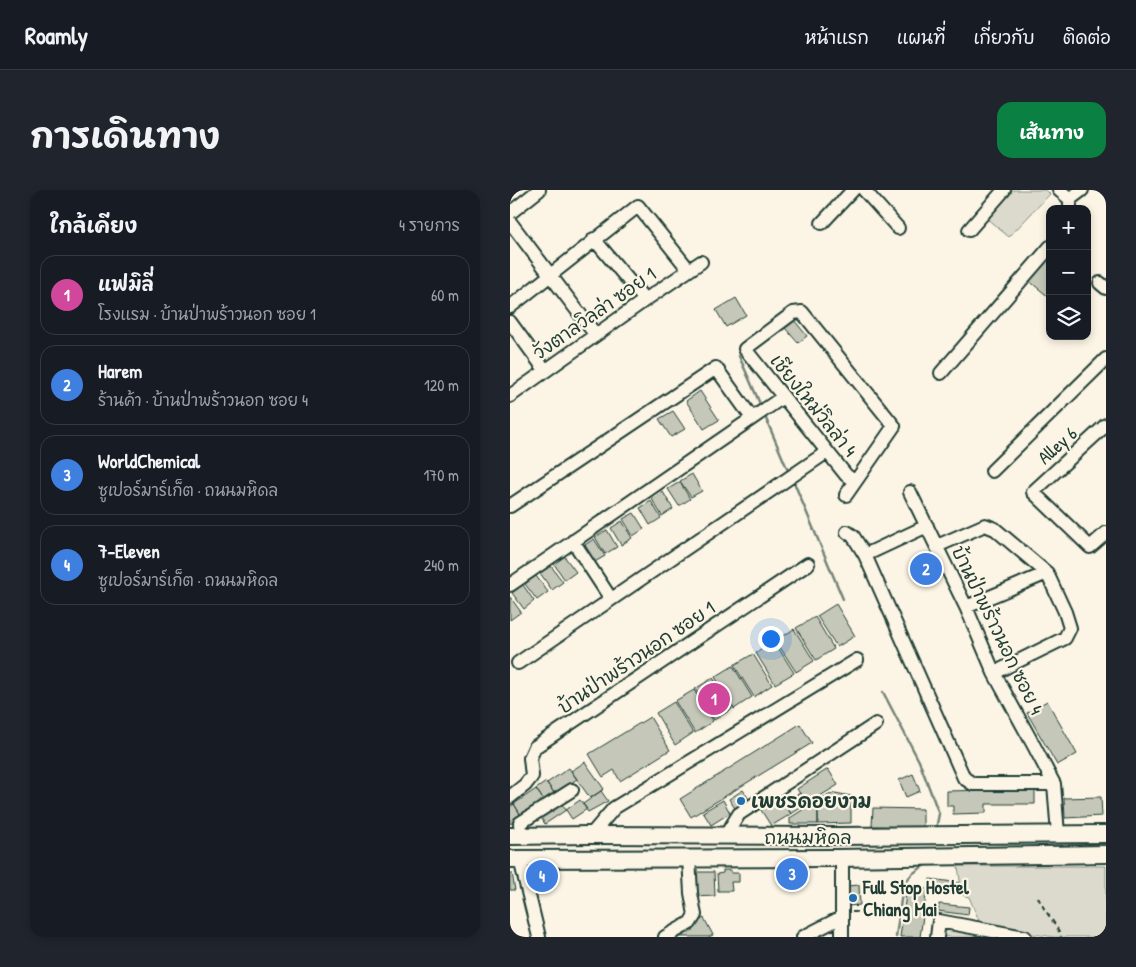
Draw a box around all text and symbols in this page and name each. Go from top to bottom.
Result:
text: Roamly [25,19,88,51]
text: หน้าแรก [805,25,869,50]
text: แผนที่ [897,25,945,50]
text: เกี่ยวกับ [973,25,1035,50]
text: ติดต่อ [1063,25,1111,50]
button: เส้นทาง [997,102,1106,158]
text: การเดินทาง [30,112,220,159]
map controls [1046,205,1091,340]
button: + [1046,205,1091,250]
text: ใกล้เคียง [50,211,137,240]
text: 4 รายการ [399,214,460,236]
button: − [1046,250,1091,295]
street label: วังตาลวิลล่า ซอย 1 [527,261,661,365]
text: แฟมิลี่ [98,271,154,297]
text: 1 [64,284,70,306]
text: 60 m [431,284,459,306]
button: layers [1046,295,1091,340]
text: โรงแรม · บ้านป่าพร้าวนอก ซอย 1 [98,303,316,325]
street label: เชียงใหม่วิลล่า 4 [765,348,863,462]
text: Harem [98,358,142,384]
text: 2 [63,374,71,396]
text: 120 m [424,374,459,396]
text: ร้านค้า · บ้านป่าพร้าวนอก ซอย 4 [98,389,308,411]
street label: Alley 6 [1032,420,1082,470]
text: WorldChemical [98,448,200,474]
text: 3 [63,464,71,486]
text: 170 m [424,464,459,486]
text: ซูเปอร์มาร์เก็ต · ถนนมหิดล [98,479,278,501]
text: 7-Eleven [98,538,160,564]
street label: บ้านป่าพร้าวนอก ซอย 4 [946,541,1050,719]
pin: 2 [910,550,942,588]
text: 4 [64,554,70,576]
text: 240 m [424,554,459,576]
text: ซูเปอร์มาร์เก็ต · ถนนมหิดล [98,569,278,591]
street label: บ้านป่าพร้าวนอก ซอย 1 [553,596,719,718]
your location [758,626,784,652]
pin: 1 [698,680,730,718]
place label: เพชรดอยงาม [751,788,872,814]
marker: เพชรดอยงาม [735,795,747,807]
street label: ถนนมหิดล [764,824,852,850]
pin: 3 [776,855,808,893]
pin: 4 [526,857,558,895]
place label: Full Stop Hostel Chiang Mai [862,874,970,923]
marker: Full Stop Hostel Chiang Mai [847,892,859,904]

